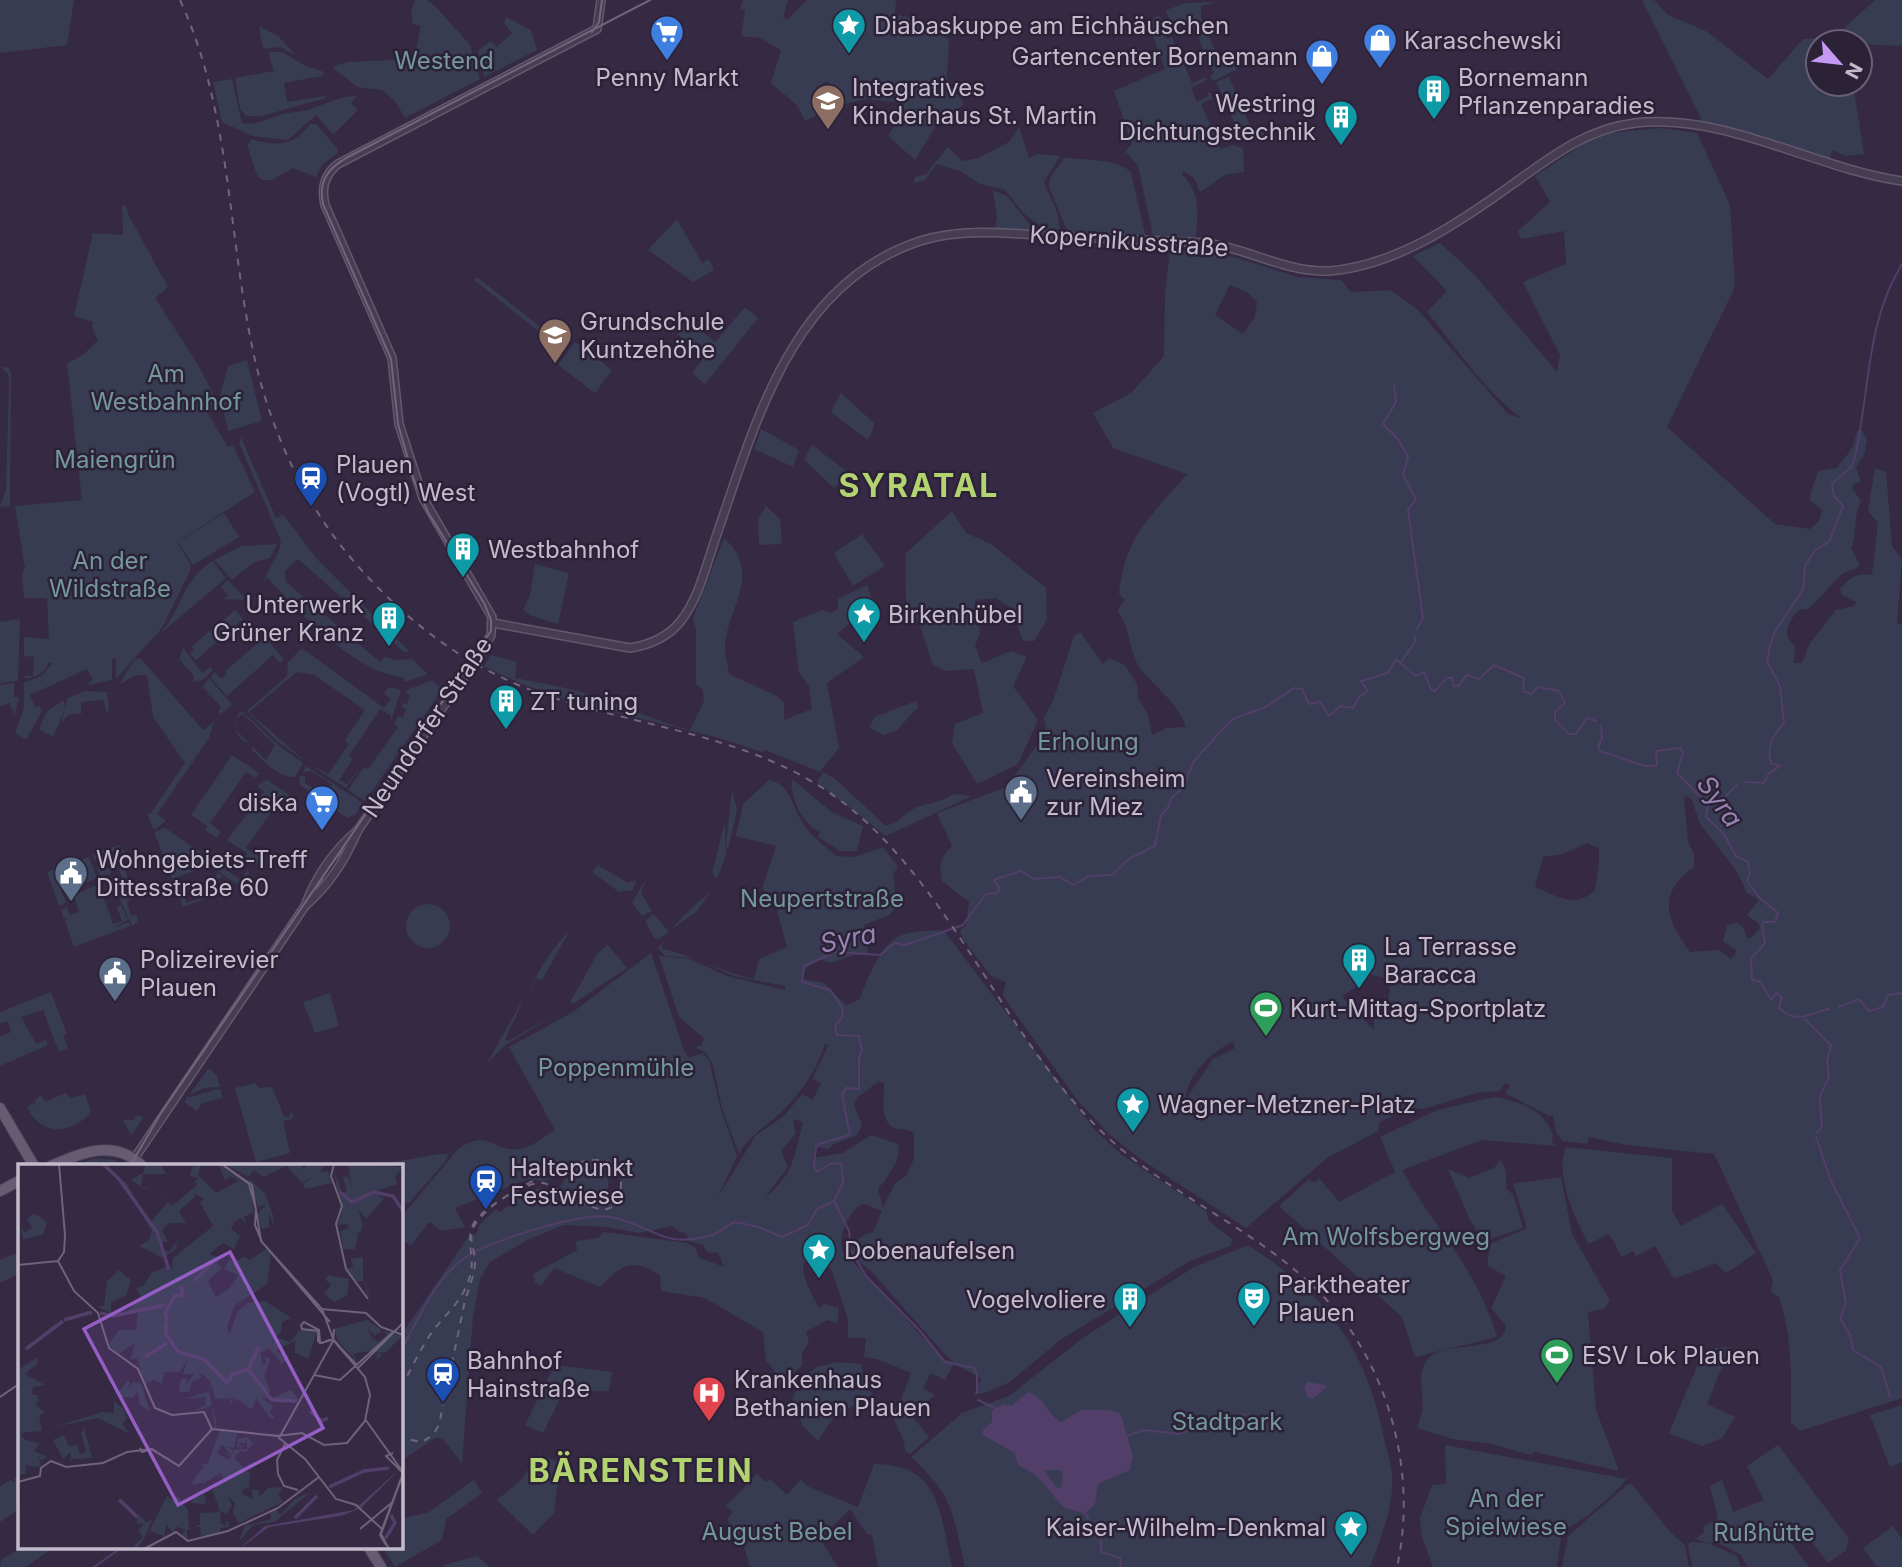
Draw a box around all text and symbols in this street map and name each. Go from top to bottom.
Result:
place icon: Diabaskuppe am Eichhäuschen [830,6,868,55]
place label: Diabaskuppe am Eichhäuschen [874,11,1229,40]
supermarket icon: Penny Markt [648,13,686,62]
shop icon: Karaschewski [1361,21,1399,70]
place label: Karaschewski [1404,26,1562,55]
north arrow [1804,28,1874,98]
shop icon: Gartencenter Bornemann [1303,37,1341,86]
place label: Gartencenter Bornemann [1012,42,1298,71]
park label: Westend [394,46,494,75]
text: N [1840,59,1867,83]
place label: Penny Markt [595,63,739,92]
place label: Bornemann Pflanzenparadies [1458,63,1655,120]
building icon: Bornemann Pflanzenparadies [1415,72,1453,121]
place label: Integratives Kinderhaus St. Martin [852,73,1097,130]
school or university icon: Integratives Kinderhaus St. Martin [809,82,847,131]
place label: Westring Dichtungstechnik [1119,89,1316,146]
building icon: Westring Dichtungstechnik [1322,98,1360,147]
street label: Kopernikusstraße [1028,220,1230,262]
place label: Grundschule Kuntzehöhe [580,307,725,364]
school or university icon: Grundschule Kuntzehöhe [536,316,574,365]
park label: Am Westbahnhof [90,359,242,416]
park label: Maiengrün [54,445,176,474]
place label: Plauen (Vogtl) West [336,450,475,507]
station icon: Plauen (Vogtl) West [292,459,330,508]
district label: SYRATAL [839,466,999,505]
building icon: Westbahnhof [444,530,482,579]
place label: Westbahnhof [488,535,639,564]
park label: An der Wildstraße [49,546,171,603]
place label: Unterwerk Grüner Kranz [213,590,364,647]
place icon: Birkenhübel [845,595,883,644]
building icon: Unterwerk Grüner Kranz [370,599,408,648]
place label: Birkenhübel [888,600,1023,629]
street label: Neundorfer Straße [356,631,498,823]
building icon: ZT tuning [487,682,525,731]
place label: ZT tuning [530,687,638,716]
park label: Erholung [1037,727,1139,756]
place label: Vereinsheim zur Miez [1046,764,1186,821]
water label: Syra [1691,769,1749,833]
public building icon: Vereinsheim zur Miez [1002,773,1040,822]
supermarket icon: diska [303,783,341,832]
place label: diska [238,788,298,817]
place label: Wohngebiets-Treff Dittesstraße 60 [96,845,308,902]
public building icon: Wohngebiets-Treff Dittesstraße 60 [52,854,90,903]
park label: Neupertstraße [740,884,904,913]
water label: Syra [817,917,879,959]
place label: La Terrasse Baracca [1384,932,1517,989]
building icon: La Terrasse Baracca [1340,941,1378,990]
place label: Polizeirevier Plauen [140,945,278,1002]
public building icon: Polizeirevier Plauen [96,954,134,1003]
sports icon: Kurt-Mittag-Sportplatz [1247,989,1285,1038]
place label: Kurt-Mittag-Sportplatz [1290,994,1546,1023]
park label: Poppenmühle [538,1053,694,1082]
place icon: Wagner-Metzner-Platz [1114,1085,1152,1134]
place label: Wagner-Metzner-Platz [1158,1090,1416,1119]
place label: Haltepunkt Festwiese [510,1153,633,1210]
station icon: Haltepunkt Festwiese [467,1162,505,1211]
inset map [18,1164,402,1550]
park label: Am Wolfsbergweg [1282,1222,1490,1251]
place icon: Dobenaufelsen [800,1231,838,1280]
place label: Dobenaufelsen [844,1236,1015,1265]
place label: Parktheater Plauen [1278,1270,1410,1327]
theatre icon: Parktheater Plauen [1235,1279,1273,1328]
building icon: Vogelvoliere [1111,1280,1149,1329]
place label: Vogelvoliere [966,1285,1106,1314]
sports icon: ESV Lok Plauen [1538,1336,1576,1385]
place label: ESV Lok Plauen [1582,1341,1760,1370]
place label: Bahnhof Hainstraße [467,1346,590,1403]
station icon: Bahnhof Hainstraße [424,1355,462,1404]
place label: Krankenhaus Bethanien Plauen [734,1365,931,1422]
hospital icon: Krankenhaus Bethanien Plauen [690,1374,728,1423]
park label: Stadtpark [1172,1407,1282,1436]
district label: BÄRENSTEIN [528,1451,754,1490]
park label: An der Spielwiese [1445,1484,1567,1541]
place icon: Kaiser-Wilhelm-Denkmal [1332,1508,1370,1557]
place label: Kaiser-Wilhelm-Denkmal [1046,1513,1326,1542]
park label: August Bebel [701,1517,853,1546]
park label: Rußhütte [1713,1518,1815,1547]

